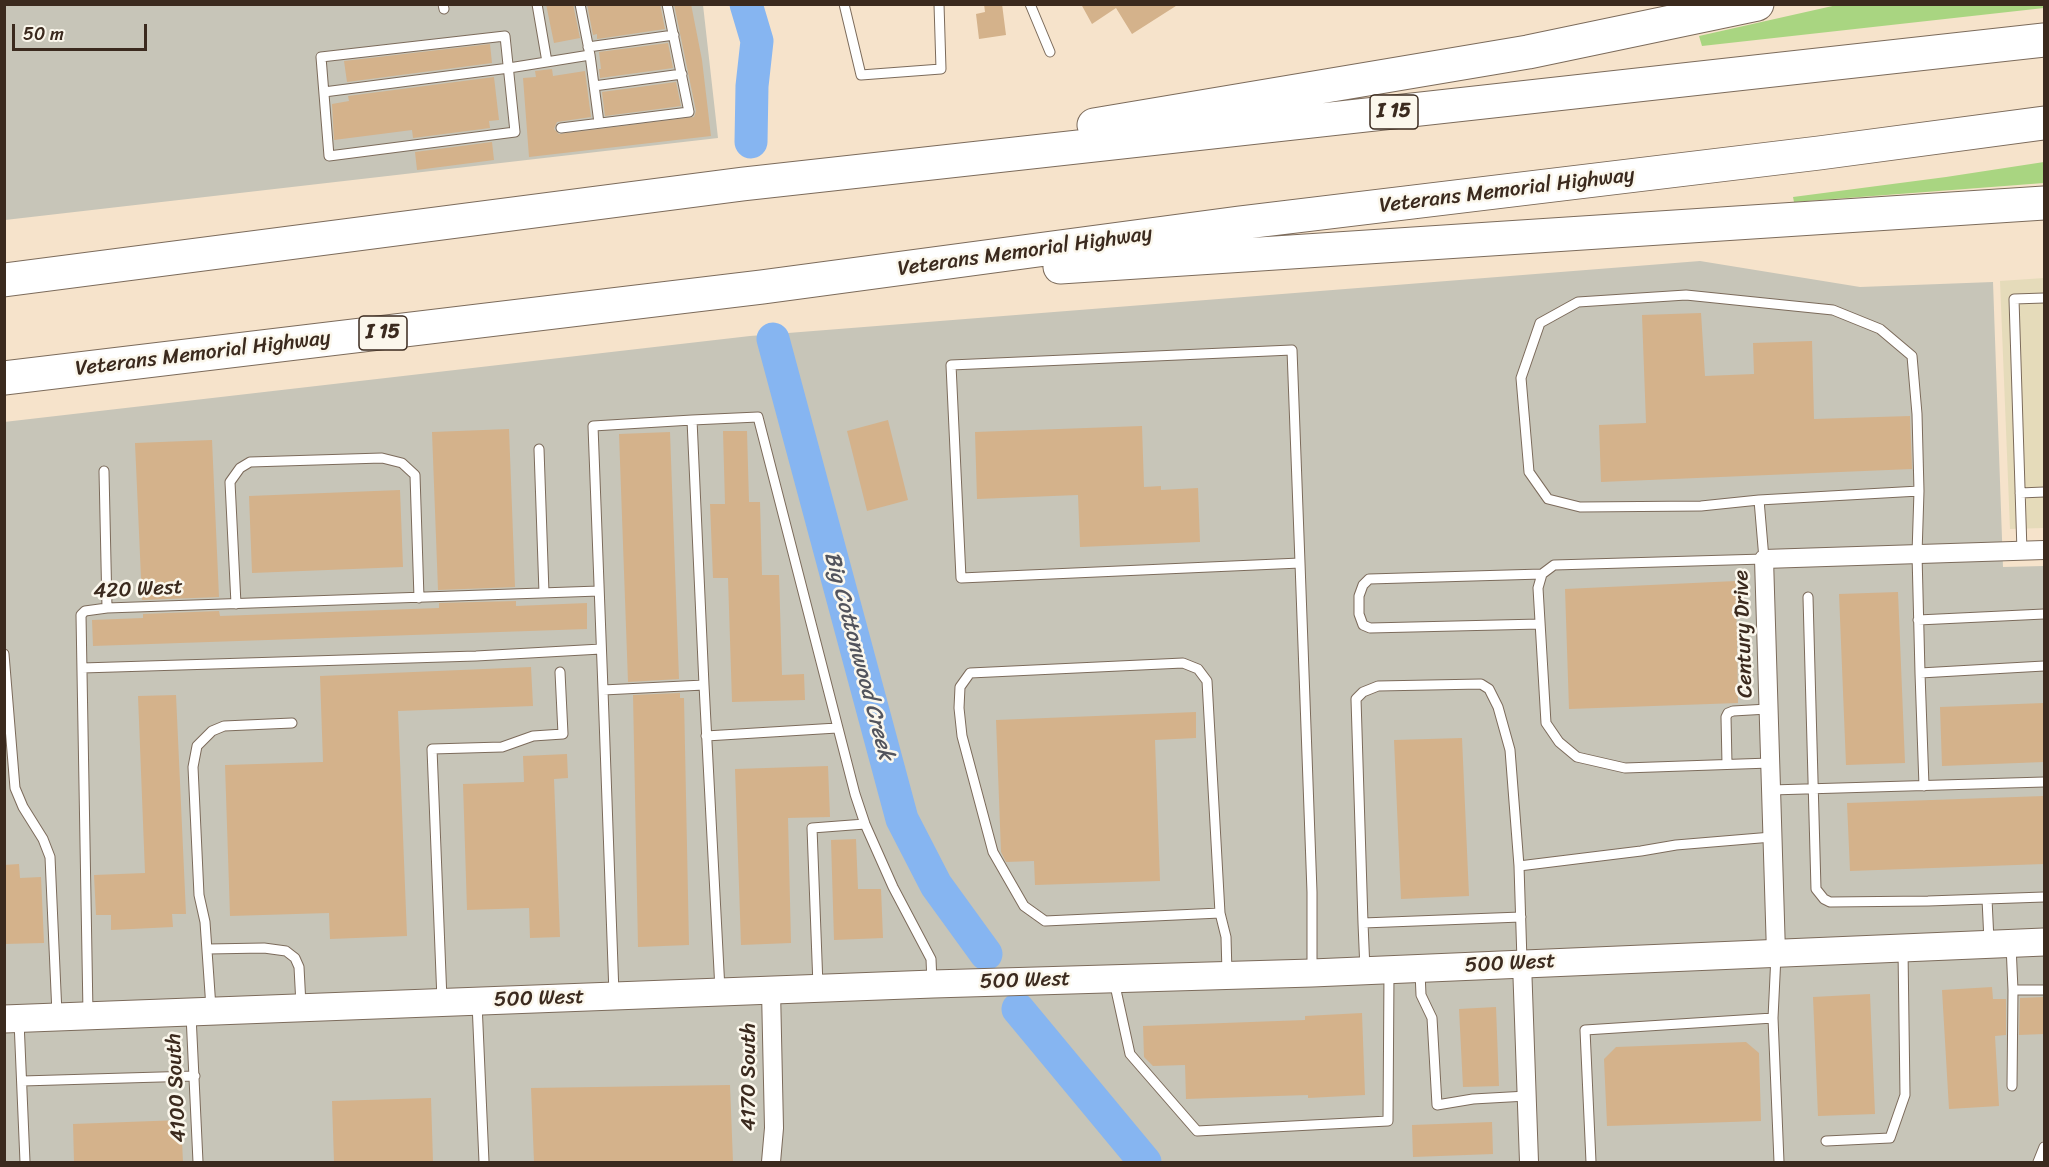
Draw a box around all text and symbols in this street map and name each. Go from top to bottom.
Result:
scale bar [15,12,150,50]
text: 50 m [23,18,64,50]
road number: I 15 [1370,95,1418,129]
street label: Veterans Memorial Highway [1378,163,1636,219]
street label: Veterans Memorial Highway [896,222,1154,282]
road number: I 15 [359,316,407,350]
street label: Veterans Memorial Highway [74,326,332,382]
water label: Big Cottonwood Creek [817,549,899,763]
street label: Century Drive [1729,570,1759,698]
street label: 420 West [93,575,183,605]
street label: 500 West [1464,949,1556,979]
street label: 500 West [979,967,1071,995]
street label: 500 West [493,985,585,1013]
street label: 4170 South [737,1023,763,1131]
street label: 4100 South [162,1033,192,1143]

